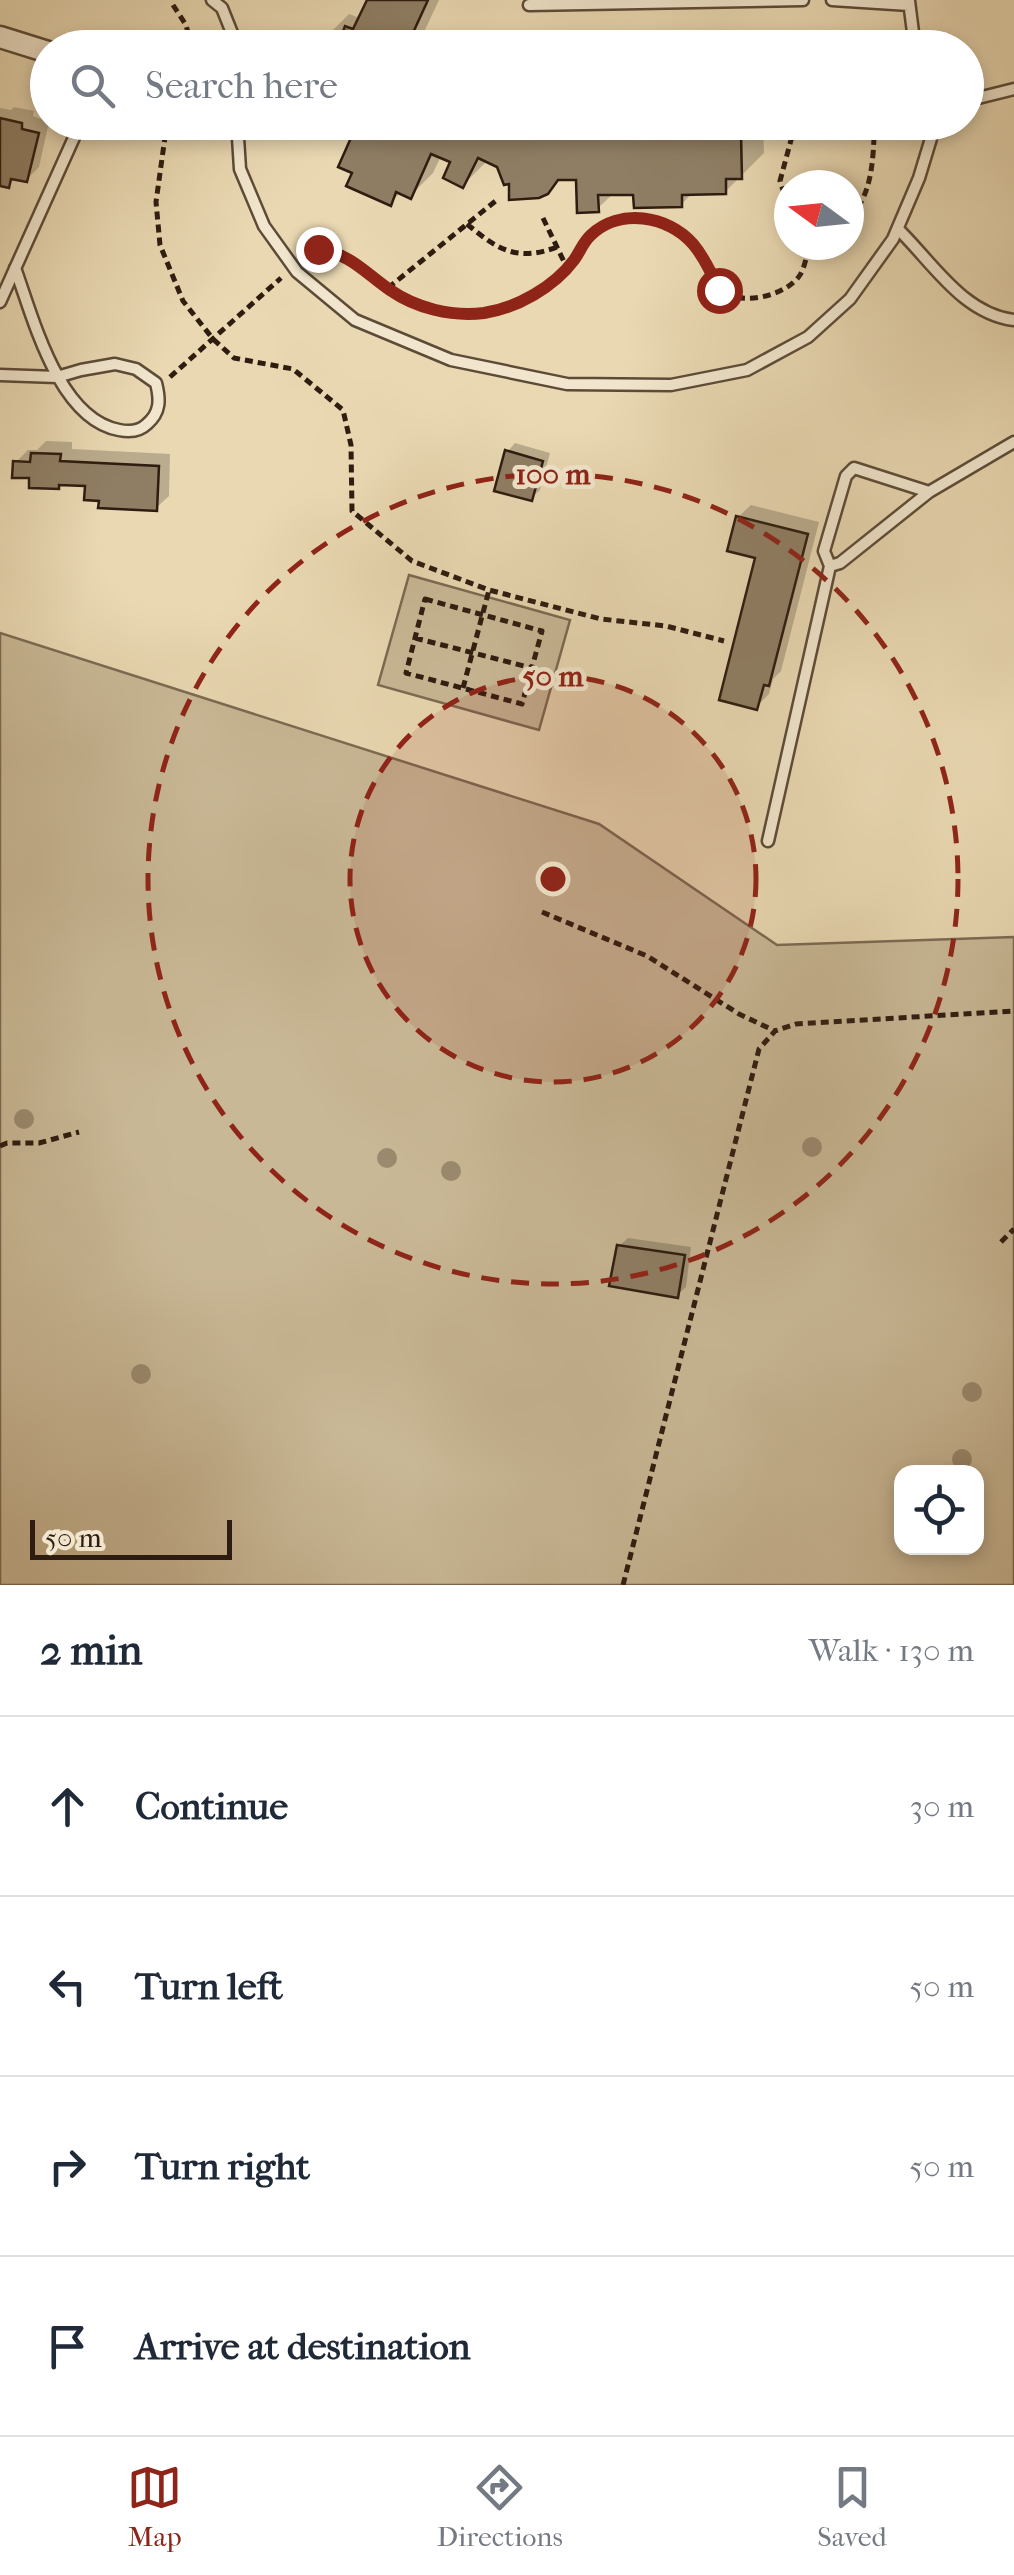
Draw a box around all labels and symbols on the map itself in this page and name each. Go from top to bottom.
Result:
north arrow [774,170,864,260]
route end [296,227,342,273]
route start [697,268,743,314]
text: 100 m [515,457,592,492]
text: 50 m [523,659,584,694]
centre of rings [535,861,571,897]
scale bar [30,1515,232,1560]

